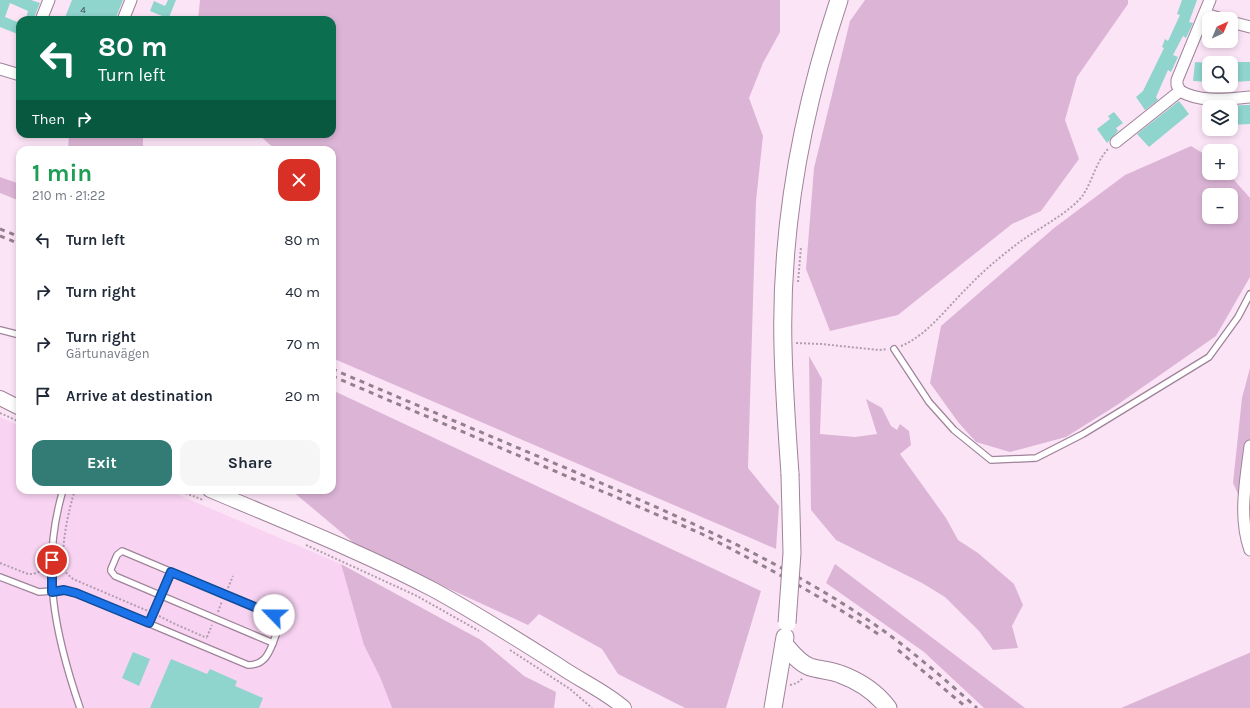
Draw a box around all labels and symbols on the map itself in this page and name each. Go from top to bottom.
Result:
house number: 4 [80,4,86,16]
north arrow [1202,12,1238,48]
pin [35,543,69,577]
position arrow [253,594,295,636]

